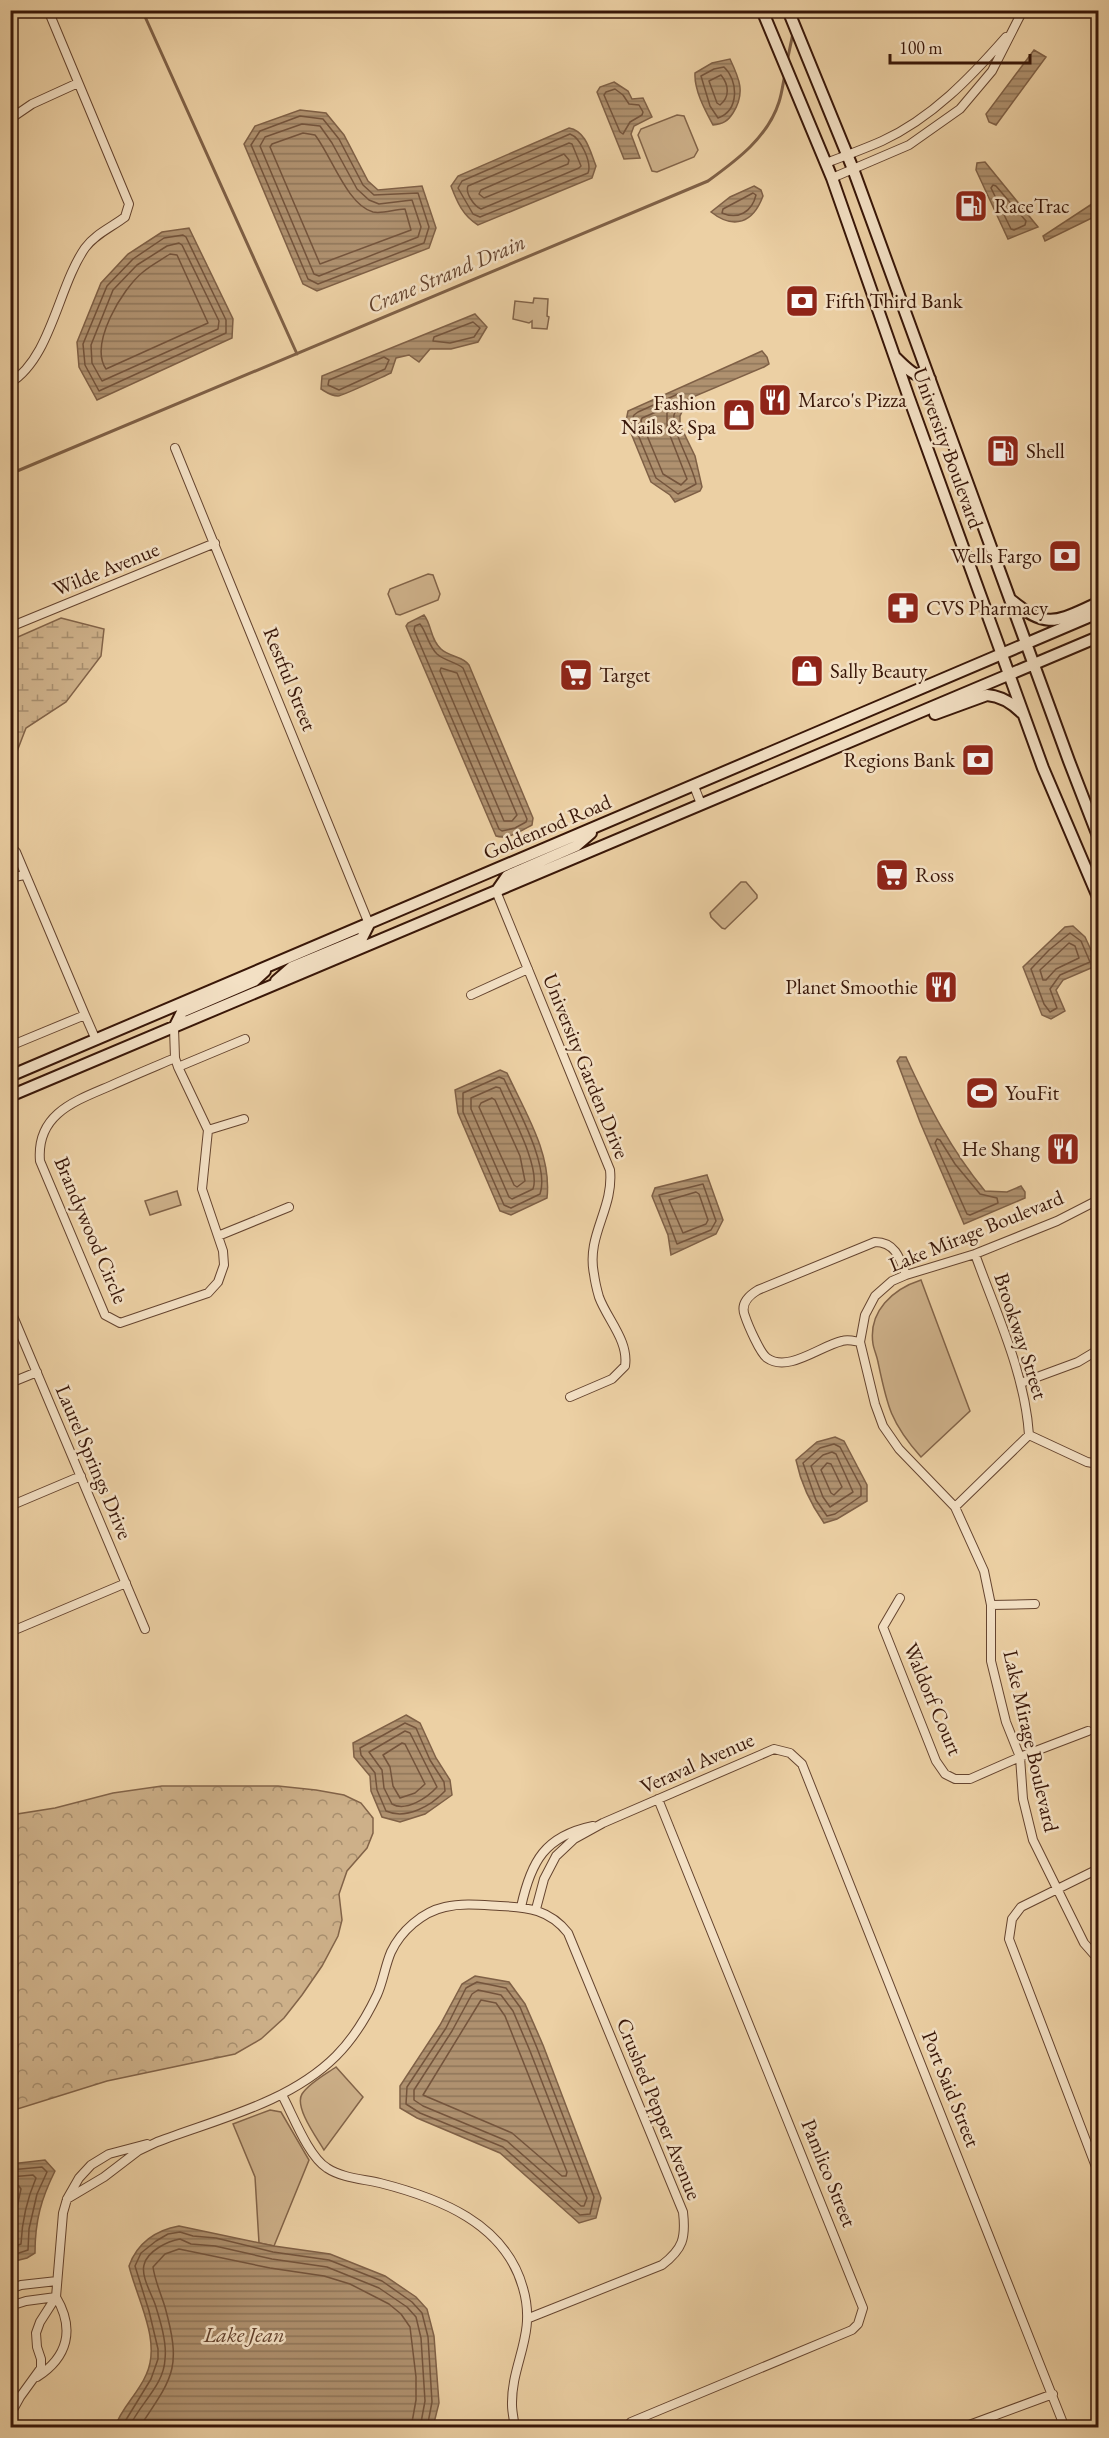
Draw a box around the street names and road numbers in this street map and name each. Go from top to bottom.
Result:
street label: University Boulevard [907,364,990,532]
street label: Wilde Avenue [49,535,163,602]
street label: Restful Street [257,623,324,735]
street label: Goldenrod Road [479,787,615,866]
street label: University Garden Drive [537,969,636,1162]
street label: Brandywood Circle [48,1152,135,1307]
street label: Lake Mirage Boulevard [885,1183,1067,1278]
street label: Brookway Street [988,1269,1055,1403]
street label: Laurel Springs Drive [50,1381,139,1543]
street label: Waldorf Court [898,1639,969,1759]
street label: Lake Mirage Boulevard [997,1647,1066,1835]
street label: Veraval Avenue [636,1725,758,1800]
street label: Crushed Pepper Avenue [611,2014,708,2204]
street label: Port Said Street [916,2027,987,2151]
street label: Pamlico Street [796,2115,864,2231]

